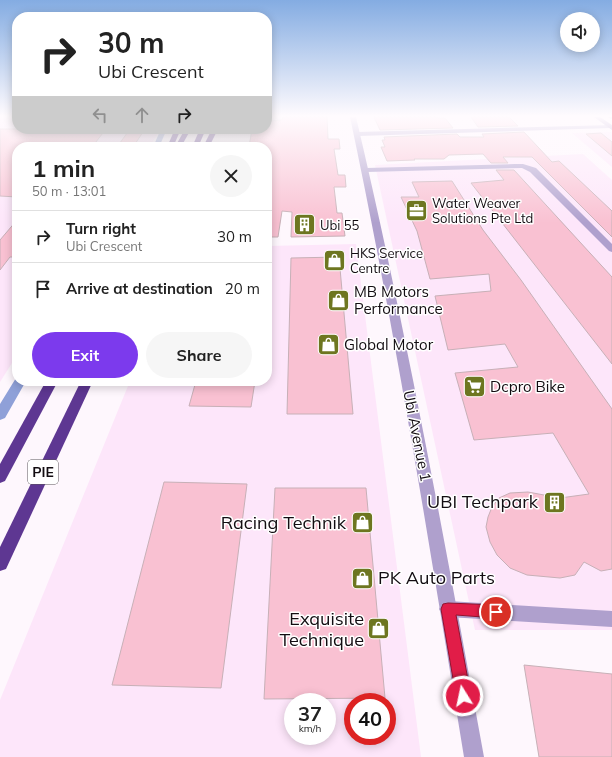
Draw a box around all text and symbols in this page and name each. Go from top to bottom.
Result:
map controls [560,12,600,52]
button: sound [560,12,600,52]
text: 30 m [98,25,164,60]
icon: right [32,28,84,80]
text: Ubi Crescent [98,60,204,83]
icon: left [89,104,111,126]
icon: ahead [131,104,153,126]
icon: right [173,104,195,126]
text: 1 min [32,153,95,183]
button: close [210,155,252,197]
text: 50 m · 13:01 [32,183,106,199]
place label: Water Weaver Solutions Pte Ltd [432,195,533,226]
office icon: Water Weaver Solutions Pte Ltd [404,197,430,223]
building icon: Ubi 55 [292,212,318,238]
place label: Ubi 55 [320,217,360,233]
text: Turn right [66,219,136,238]
icon: right [32,226,54,248]
text: 30 m [217,227,252,246]
text: Ubi Crescent [66,238,142,254]
place label: HKS Service Centre [350,245,423,276]
shop icon: HKS Service Centre [321,247,347,273]
icon: arrive [32,278,54,300]
text: Arrive at destination [66,279,213,298]
text: 20 m [225,279,260,298]
place label: MB Motors Performance [354,282,443,318]
shop icon: MB Motors Performance [325,288,351,314]
button: Exit [32,332,138,378]
button: Share [146,332,252,378]
shop icon: Global Motor [316,332,342,358]
place label: Global Motor [344,335,434,354]
supermarket icon: Dcpro Bike [462,374,488,400]
place label: Dcpro Bike [490,377,565,396]
street label: Ubi Avenue 1 [399,389,436,483]
road number: PIE [28,460,58,484]
building icon: UBI Techpark [541,489,567,515]
place label: UBI Techpark [427,490,539,513]
shop icon: Racing Technik [349,510,375,536]
place label: Racing Technik [221,511,347,534]
shop icon: PK Auto Parts [350,565,376,591]
place label: PK Auto Parts [378,566,495,589]
pin [479,595,513,629]
icon: arrive [485,601,507,623]
place label: Exquisite Technique [279,607,364,651]
shop icon: Exquisite Technique [366,616,392,642]
position arrow [442,675,484,717]
speed limit sign: 40 [344,693,396,745]
text: 37 [298,701,322,726]
text: km/h [299,722,321,735]

